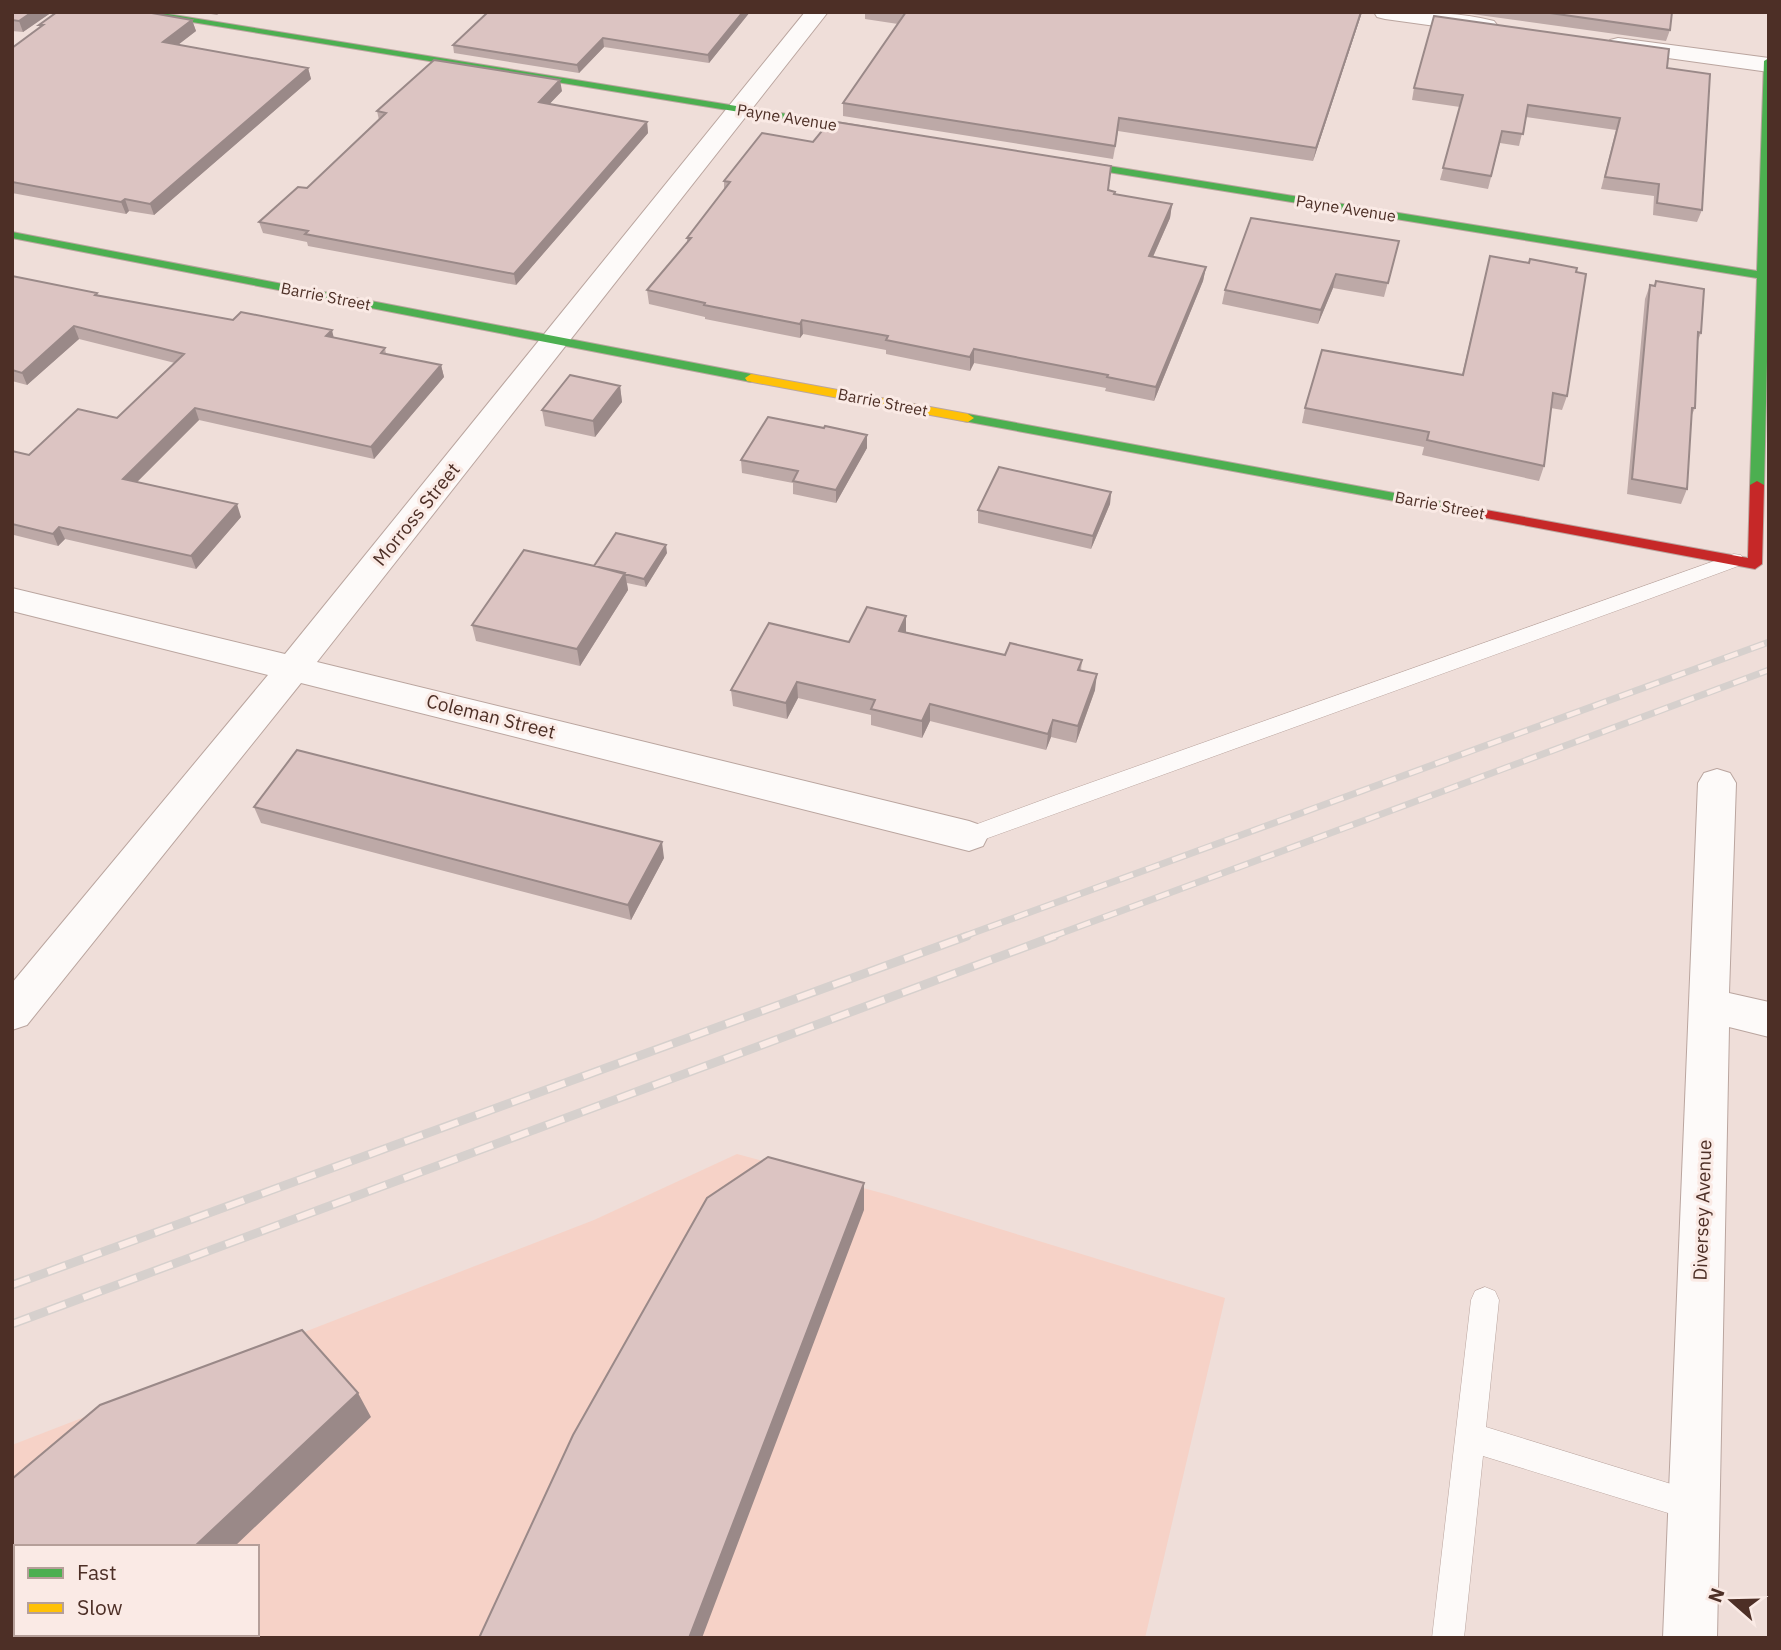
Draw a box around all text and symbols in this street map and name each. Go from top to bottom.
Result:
street label: Payne Avenue [736,99,839,135]
street label: Payne Avenue [1295,190,1398,226]
street label: Barrie Street [279,277,373,315]
street label: Barrie Street [836,383,930,421]
street label: Morross Street [367,458,465,570]
street label: Barrie Street [1393,486,1487,524]
street label: Coleman Street [424,688,558,744]
street label: Diversey Avenue [1688,1139,1716,1281]
legend [14,1545,259,1636]
text: Fast [77,1558,117,1586]
north arrow [1697,1566,1767,1636]
text: N [1702,1585,1730,1606]
text: Slow [77,1593,123,1621]

